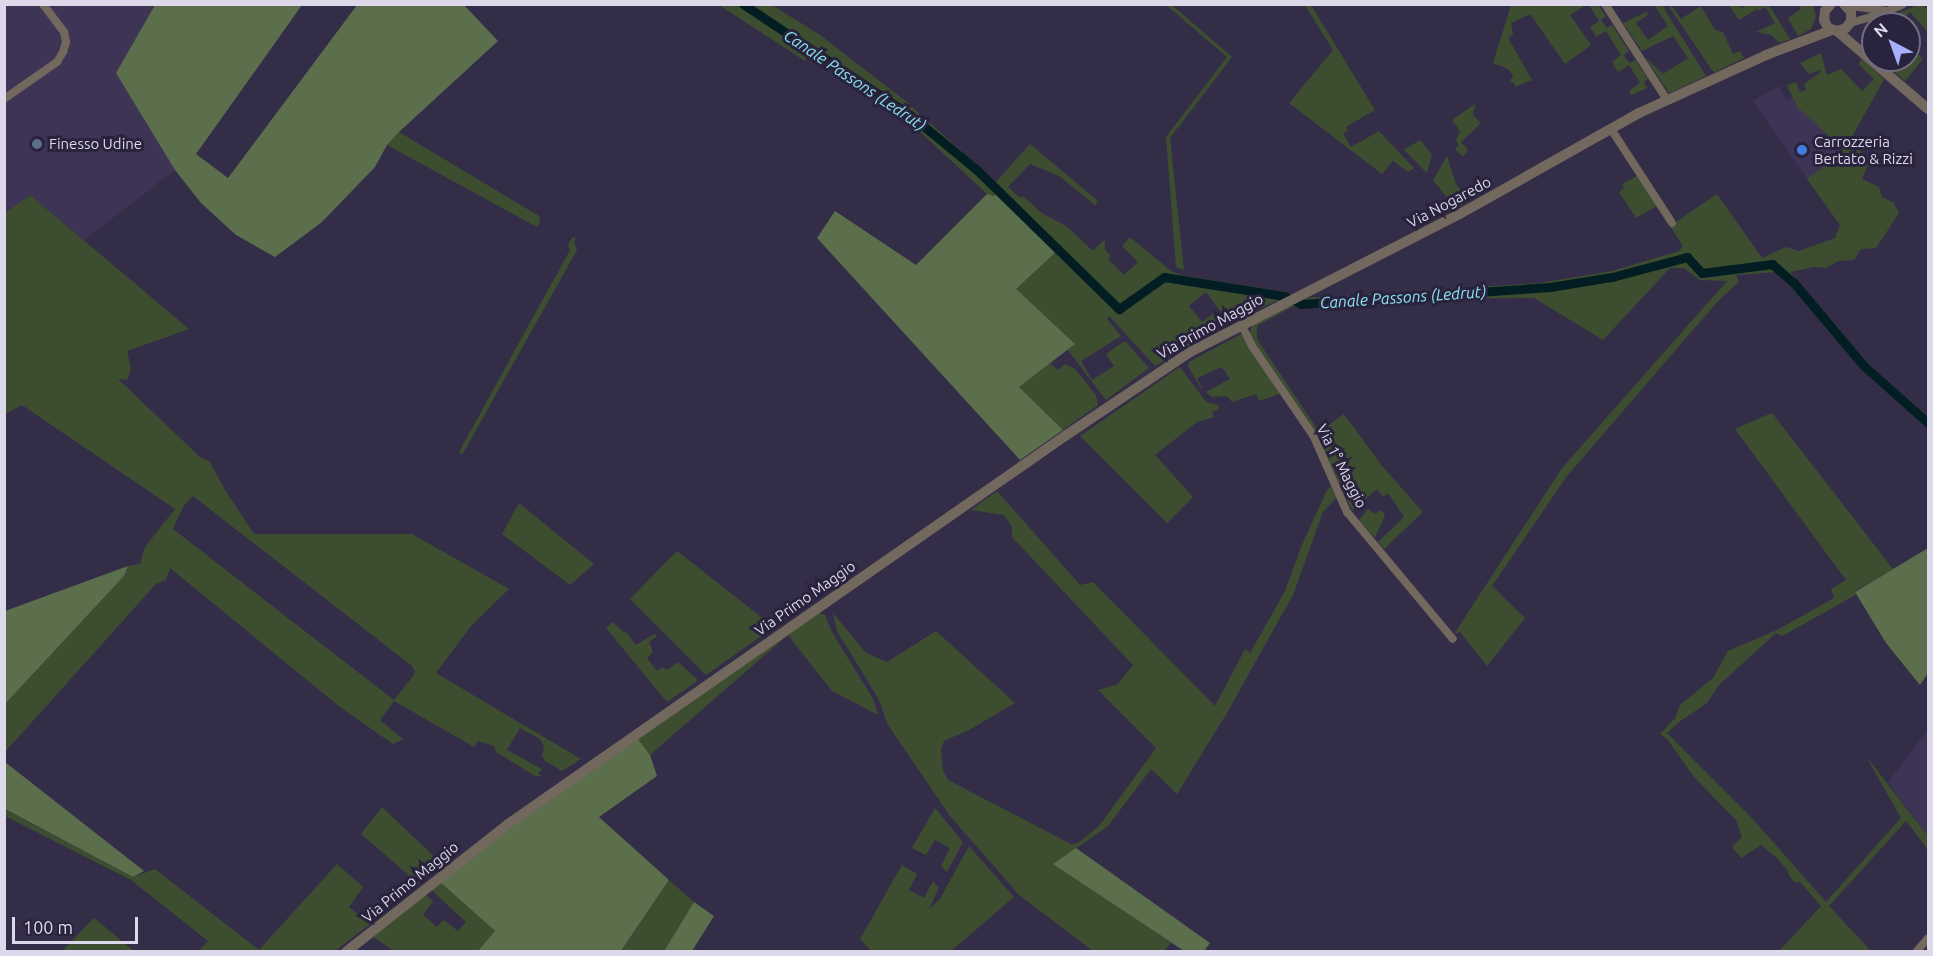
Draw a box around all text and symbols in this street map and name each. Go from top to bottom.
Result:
north arrow [1861,12,1921,72]
text: N [1870,19,1891,41]
water label: Canale Passons (Ledrut) [780,25,930,135]
place label: Carrozzeria Bertato & Rizzi [1814,132,1913,167]
place label: Finesso Udine [49,135,142,153]
marker: Finesso Udine [30,137,44,151]
marker: Carrozzeria Bertato & Rizzi [1795,143,1809,157]
street label: Via Nogaredo [1404,172,1494,232]
water label: Canale Passons (Ledrut) [1319,282,1487,312]
street label: Via Primo Maggio [1154,289,1266,363]
street label: Via 1° Maggio [1313,421,1371,511]
street label: Via Primo Maggio [751,557,859,639]
street label: Via Primo Maggio [358,838,462,926]
scale bar [15,905,141,943]
text: 100 m [23,917,73,937]

